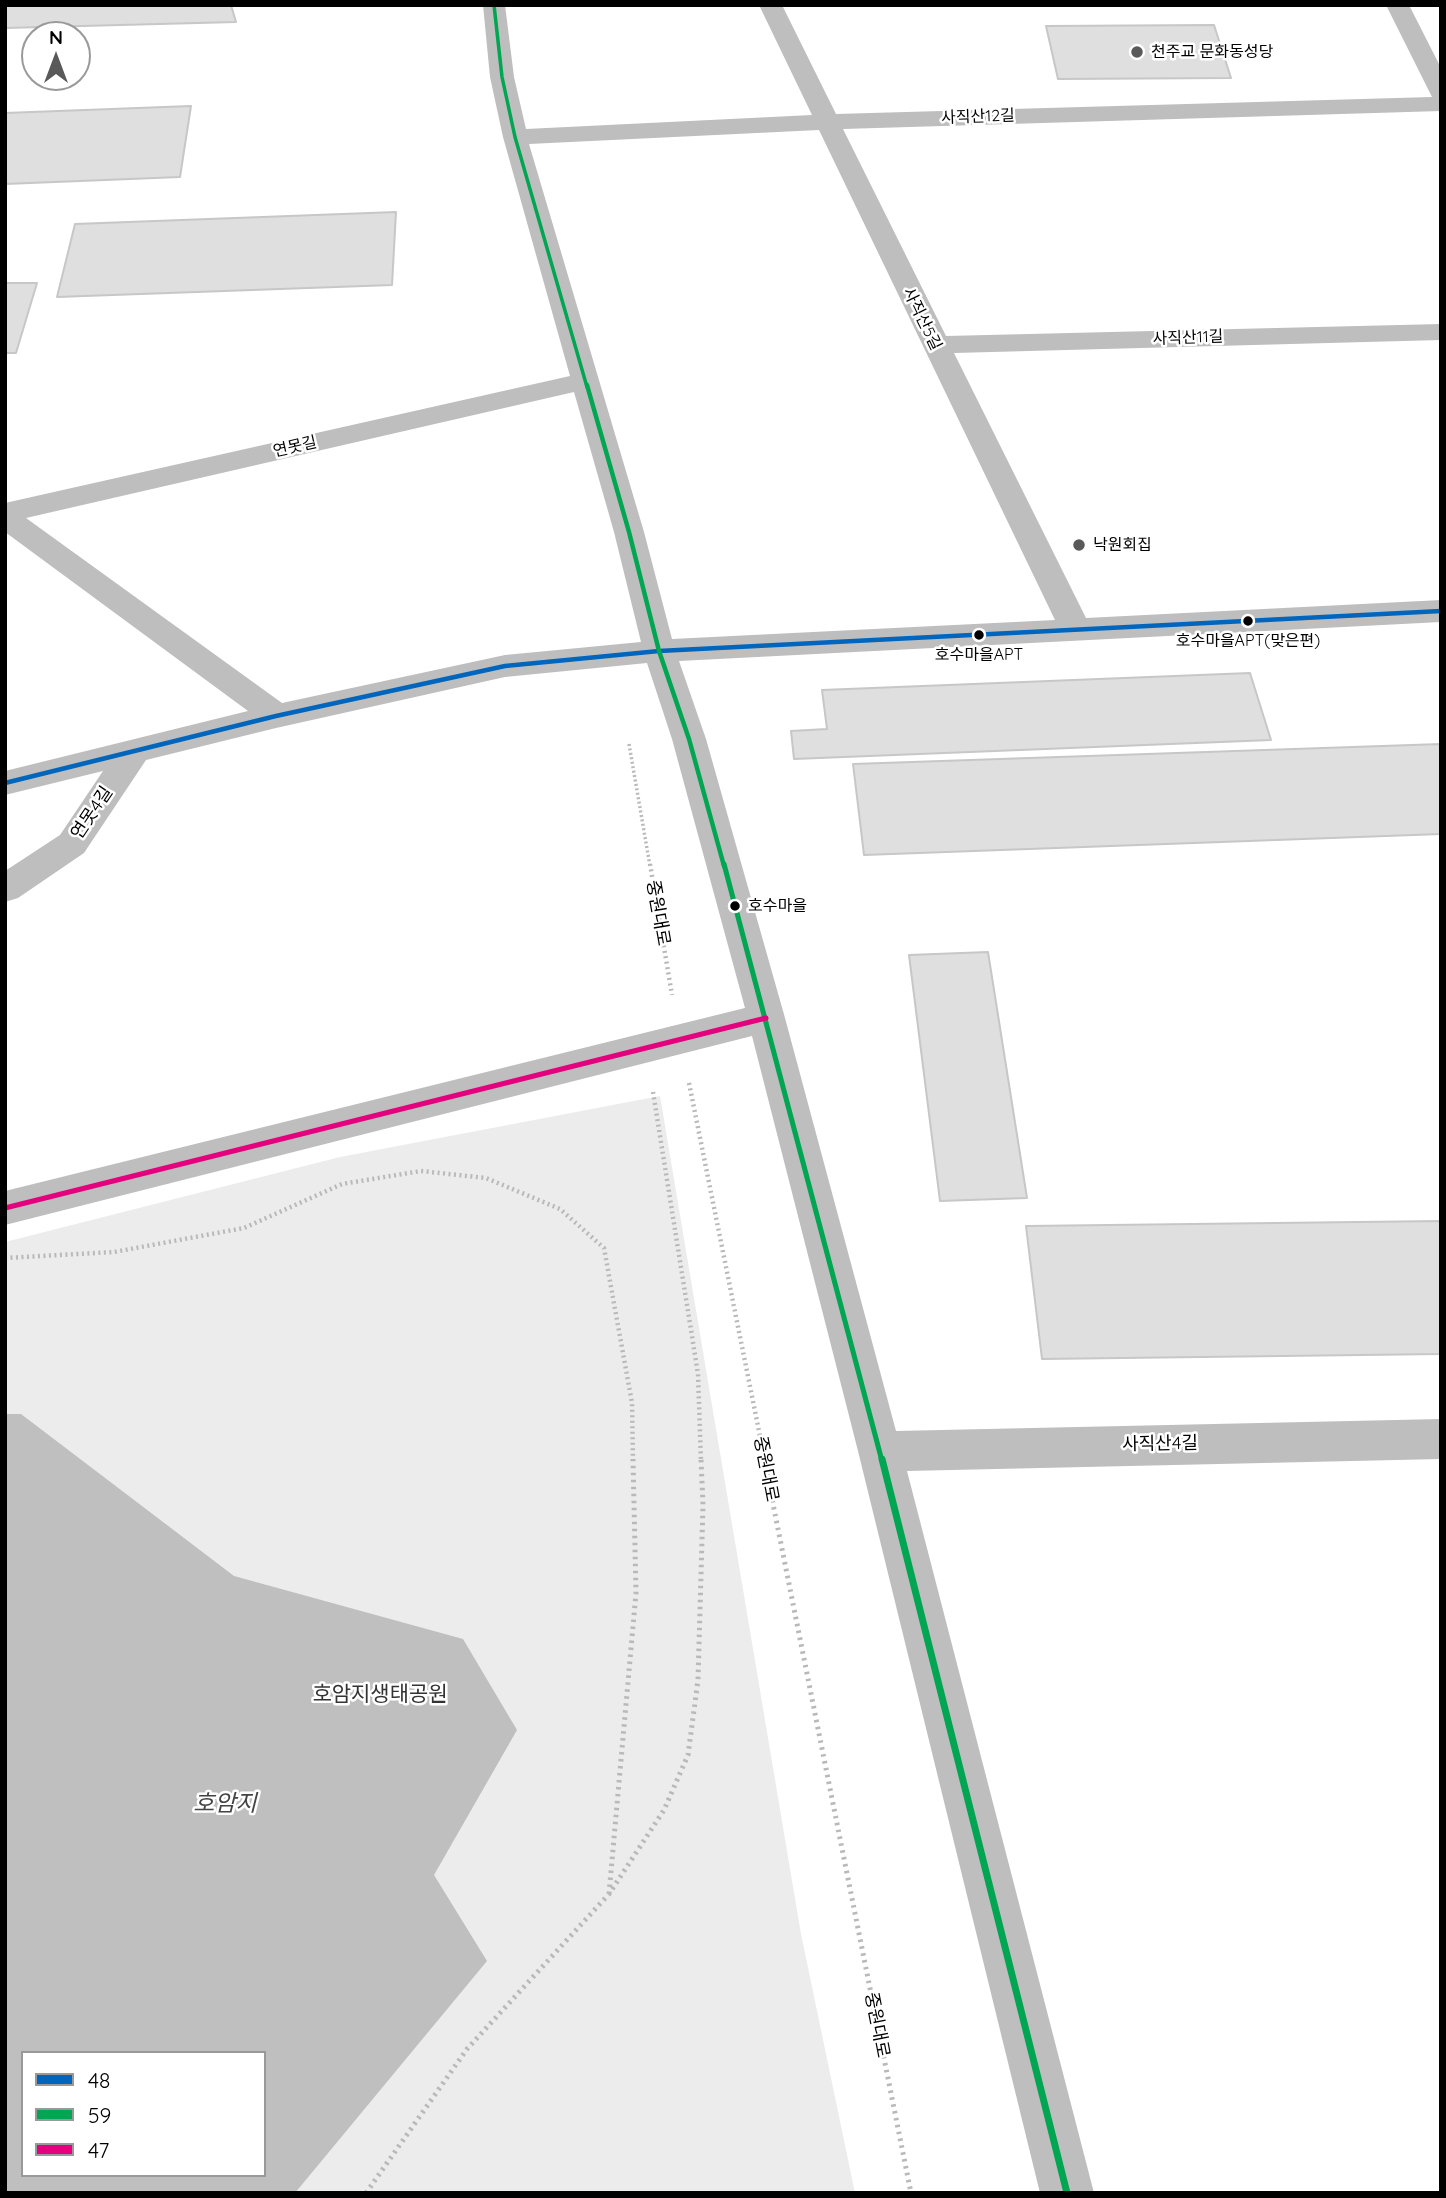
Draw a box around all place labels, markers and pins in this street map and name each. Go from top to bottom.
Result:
place label: 천주교 문화동성당 [1151,42,1273,62]
marker: 천주교 문화동성당 [1129,44,1145,60]
place label: 낙원회집 [1093,535,1152,555]
marker: 낙원회집 [1071,537,1087,553]
marker: 호수마을APT(맞은편) [1241,614,1255,628]
marker: 호수마을APT [972,628,986,642]
place label: 호수마을APT(맞은편) [1176,631,1320,651]
place label: 호수마을APT [935,645,1023,665]
place label: 호수마을 [748,896,807,916]
marker: 호수마을 [728,899,742,913]

